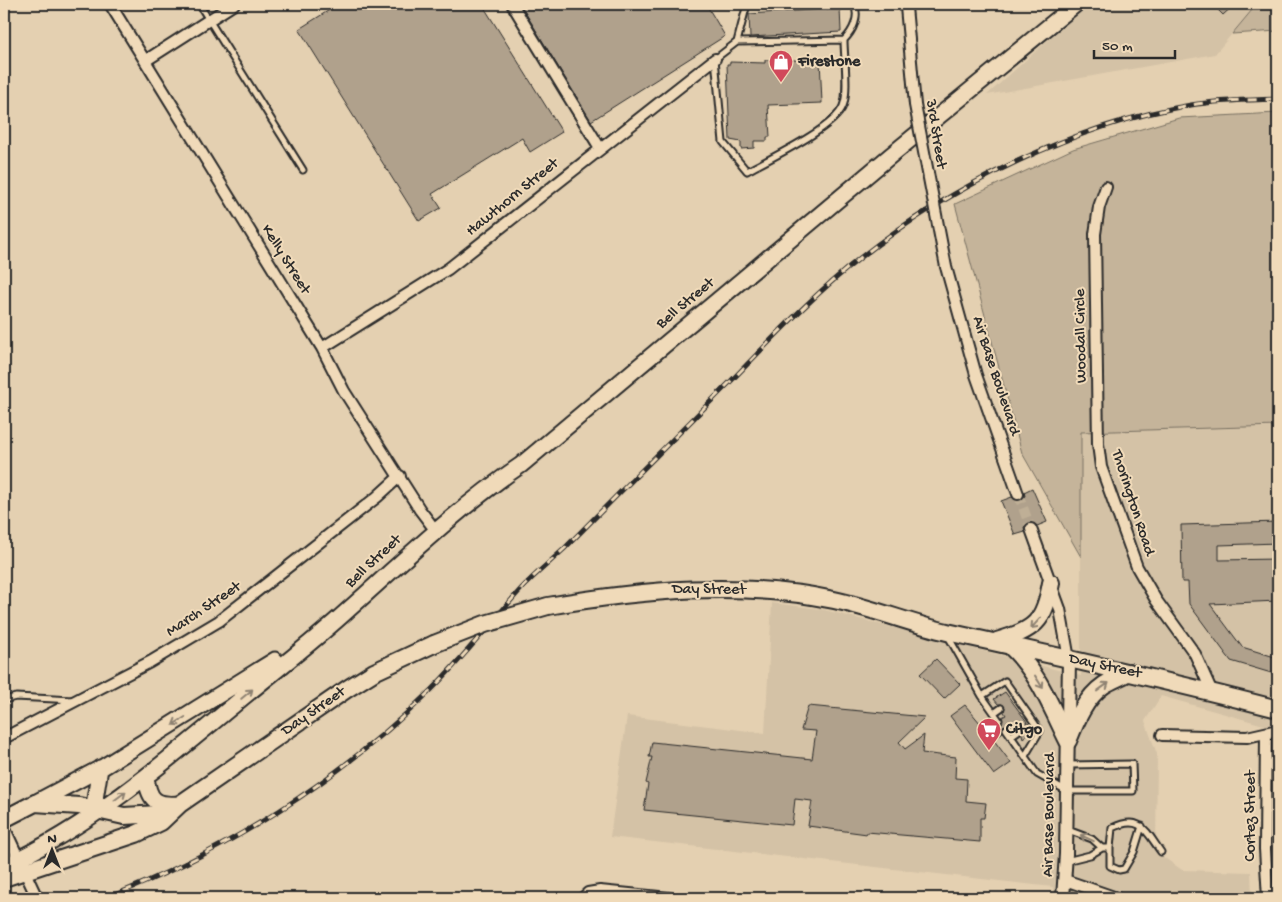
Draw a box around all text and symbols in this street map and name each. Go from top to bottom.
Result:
scale bar [1094,28,1176,60]
text: 50 m [1102,38,1133,56]
shop icon: Firestone [768,49,794,83]
place label: Firestone [797,53,861,72]
street label: 3rd Street [920,97,950,171]
street label: Hawthorn Street [463,154,564,241]
street label: Kelly Street [256,222,315,300]
street label: Bell Street [652,273,720,334]
street label: Woodall Circle [1072,288,1092,383]
street label: Air Base Boulevard [967,314,1024,439]
street label: Thorington Road [1106,447,1159,560]
street label: Bell Street [341,530,407,593]
street label: March Street [163,577,246,642]
street label: Day Street [671,581,747,600]
one-way arrow [1030,616,1042,629]
street label: Day Street [1066,650,1144,684]
one-way arrow [1033,675,1044,689]
street label: Day Street [278,682,351,741]
one-way arrow [1096,682,1110,692]
one-way arrow [240,689,253,700]
one-way arrow [172,716,186,726]
supermarket icon: Citgo [976,717,1002,751]
place label: Citgo [1005,721,1043,740]
street label: Air Base Boulevard [1039,751,1061,877]
street label: Cortez Street [1242,769,1261,861]
one-way arrow [113,791,127,801]
north arrow [28,824,78,874]
text: N [47,831,57,848]
one-way arrow [1080,833,1095,842]

